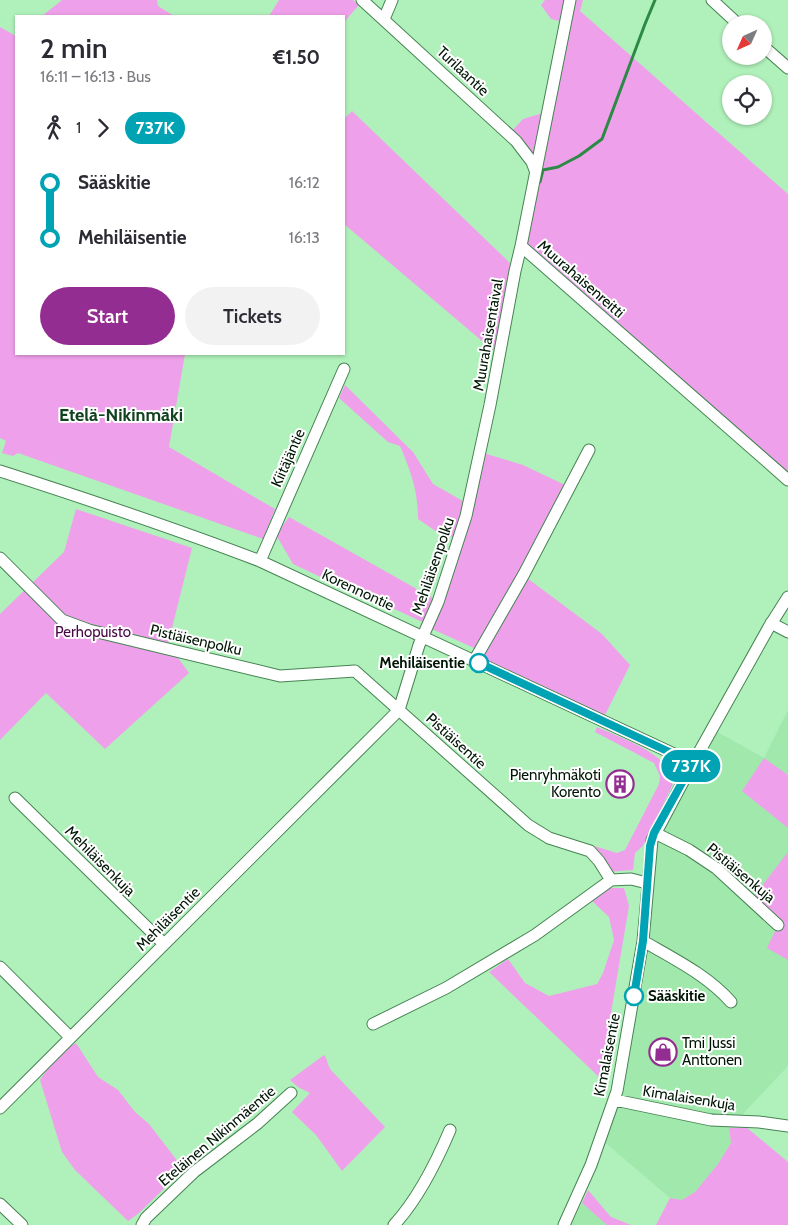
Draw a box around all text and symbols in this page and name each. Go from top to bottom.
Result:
north arrow [722,15,772,65]
map controls [722,15,772,125]
text: 2 min [40,31,107,65]
street label: Turilaantie [433,42,493,100]
text: €1.50 [273,46,320,69]
text: 16:11 – 16:13 · Bus [40,67,151,86]
button: locate [722,75,772,125]
icon: walk [40,114,68,142]
icon: forward [89,114,117,142]
text: 737K [135,117,175,139]
text: 1 [76,118,81,137]
text: Sääskitie [78,171,151,194]
text: 16:12 [289,173,320,192]
text: Mehiläisentie [78,226,187,249]
text: 16:13 [288,228,320,247]
street label: Muurahaisenreitti [534,236,628,322]
street label: Muurahaisentaival [469,277,507,393]
button: Start [40,287,175,345]
button: Tickets [185,287,320,345]
district label: Etelä-Nikinmäki [59,404,183,426]
street label: Kiitäjäntie [267,426,309,490]
street label: Mehiläisenpolku [408,515,458,617]
street label: Korennontie [319,565,397,615]
street label: Pistiäisenpolku [148,621,244,659]
park label: Perhopuisto [55,623,131,641]
marker: Mehiläisentie [469,653,489,673]
place label: Mehiläisentie [379,654,465,672]
street label: Pistiäisentie [422,709,490,773]
line badge: 737K [656,750,726,782]
text: 737K [671,755,711,777]
place label: Pienryhmäkoti Korento [510,766,601,801]
building icon: Pienryhmäkoti Korento [605,769,635,799]
street label: Mehiläisenkuja [61,822,140,901]
street label: Pistiäisenkuja [703,839,779,907]
street label: Mehiläisentie [132,883,204,955]
marker: Sääskitie [624,986,644,1006]
place label: Sääskitie [648,987,706,1005]
street label: Kimalaisentie [590,1012,624,1098]
place label: Tmi Jussi Anttonen [682,1034,742,1069]
shop icon: Tmi Jussi Anttonen [648,1037,678,1067]
street label: Eteläinen Nikinmäentie [155,1082,279,1190]
street label: Kimalaisenkuja [641,1082,737,1114]

